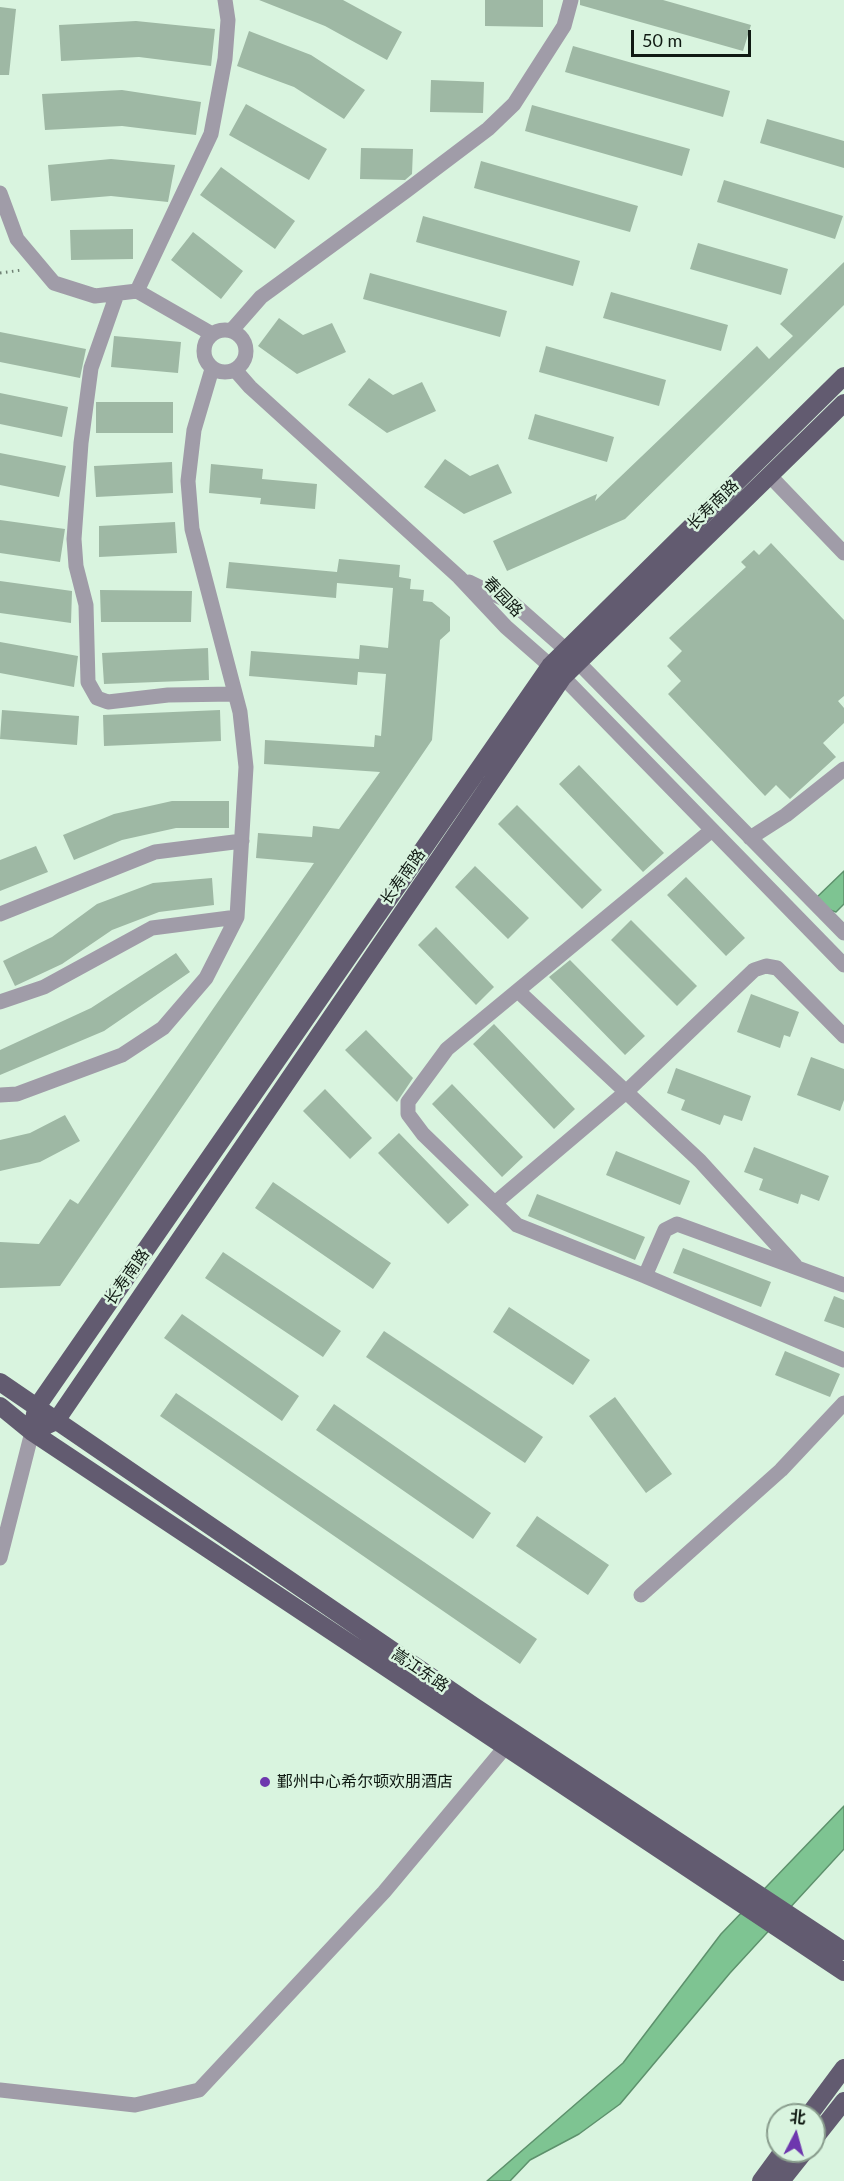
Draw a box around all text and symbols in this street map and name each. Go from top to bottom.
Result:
scale bar [634,18,754,56]
text: 50 m [642,29,682,51]
street label: 长寿南路 [683,476,743,534]
street label: 春园路 [479,573,527,621]
street label: 长寿南路 [377,845,429,909]
street label: 长寿南路 [101,1245,153,1309]
street label: 嵩江东路 [388,1644,452,1696]
place label: 鄞州中心希尔顿欢朋酒店 [277,1772,453,1792]
marker: 鄞州中心希尔顿欢朋酒店 [258,1775,272,1789]
north arrow [766,2103,826,2163]
text: 北 [789,2106,807,2127]

